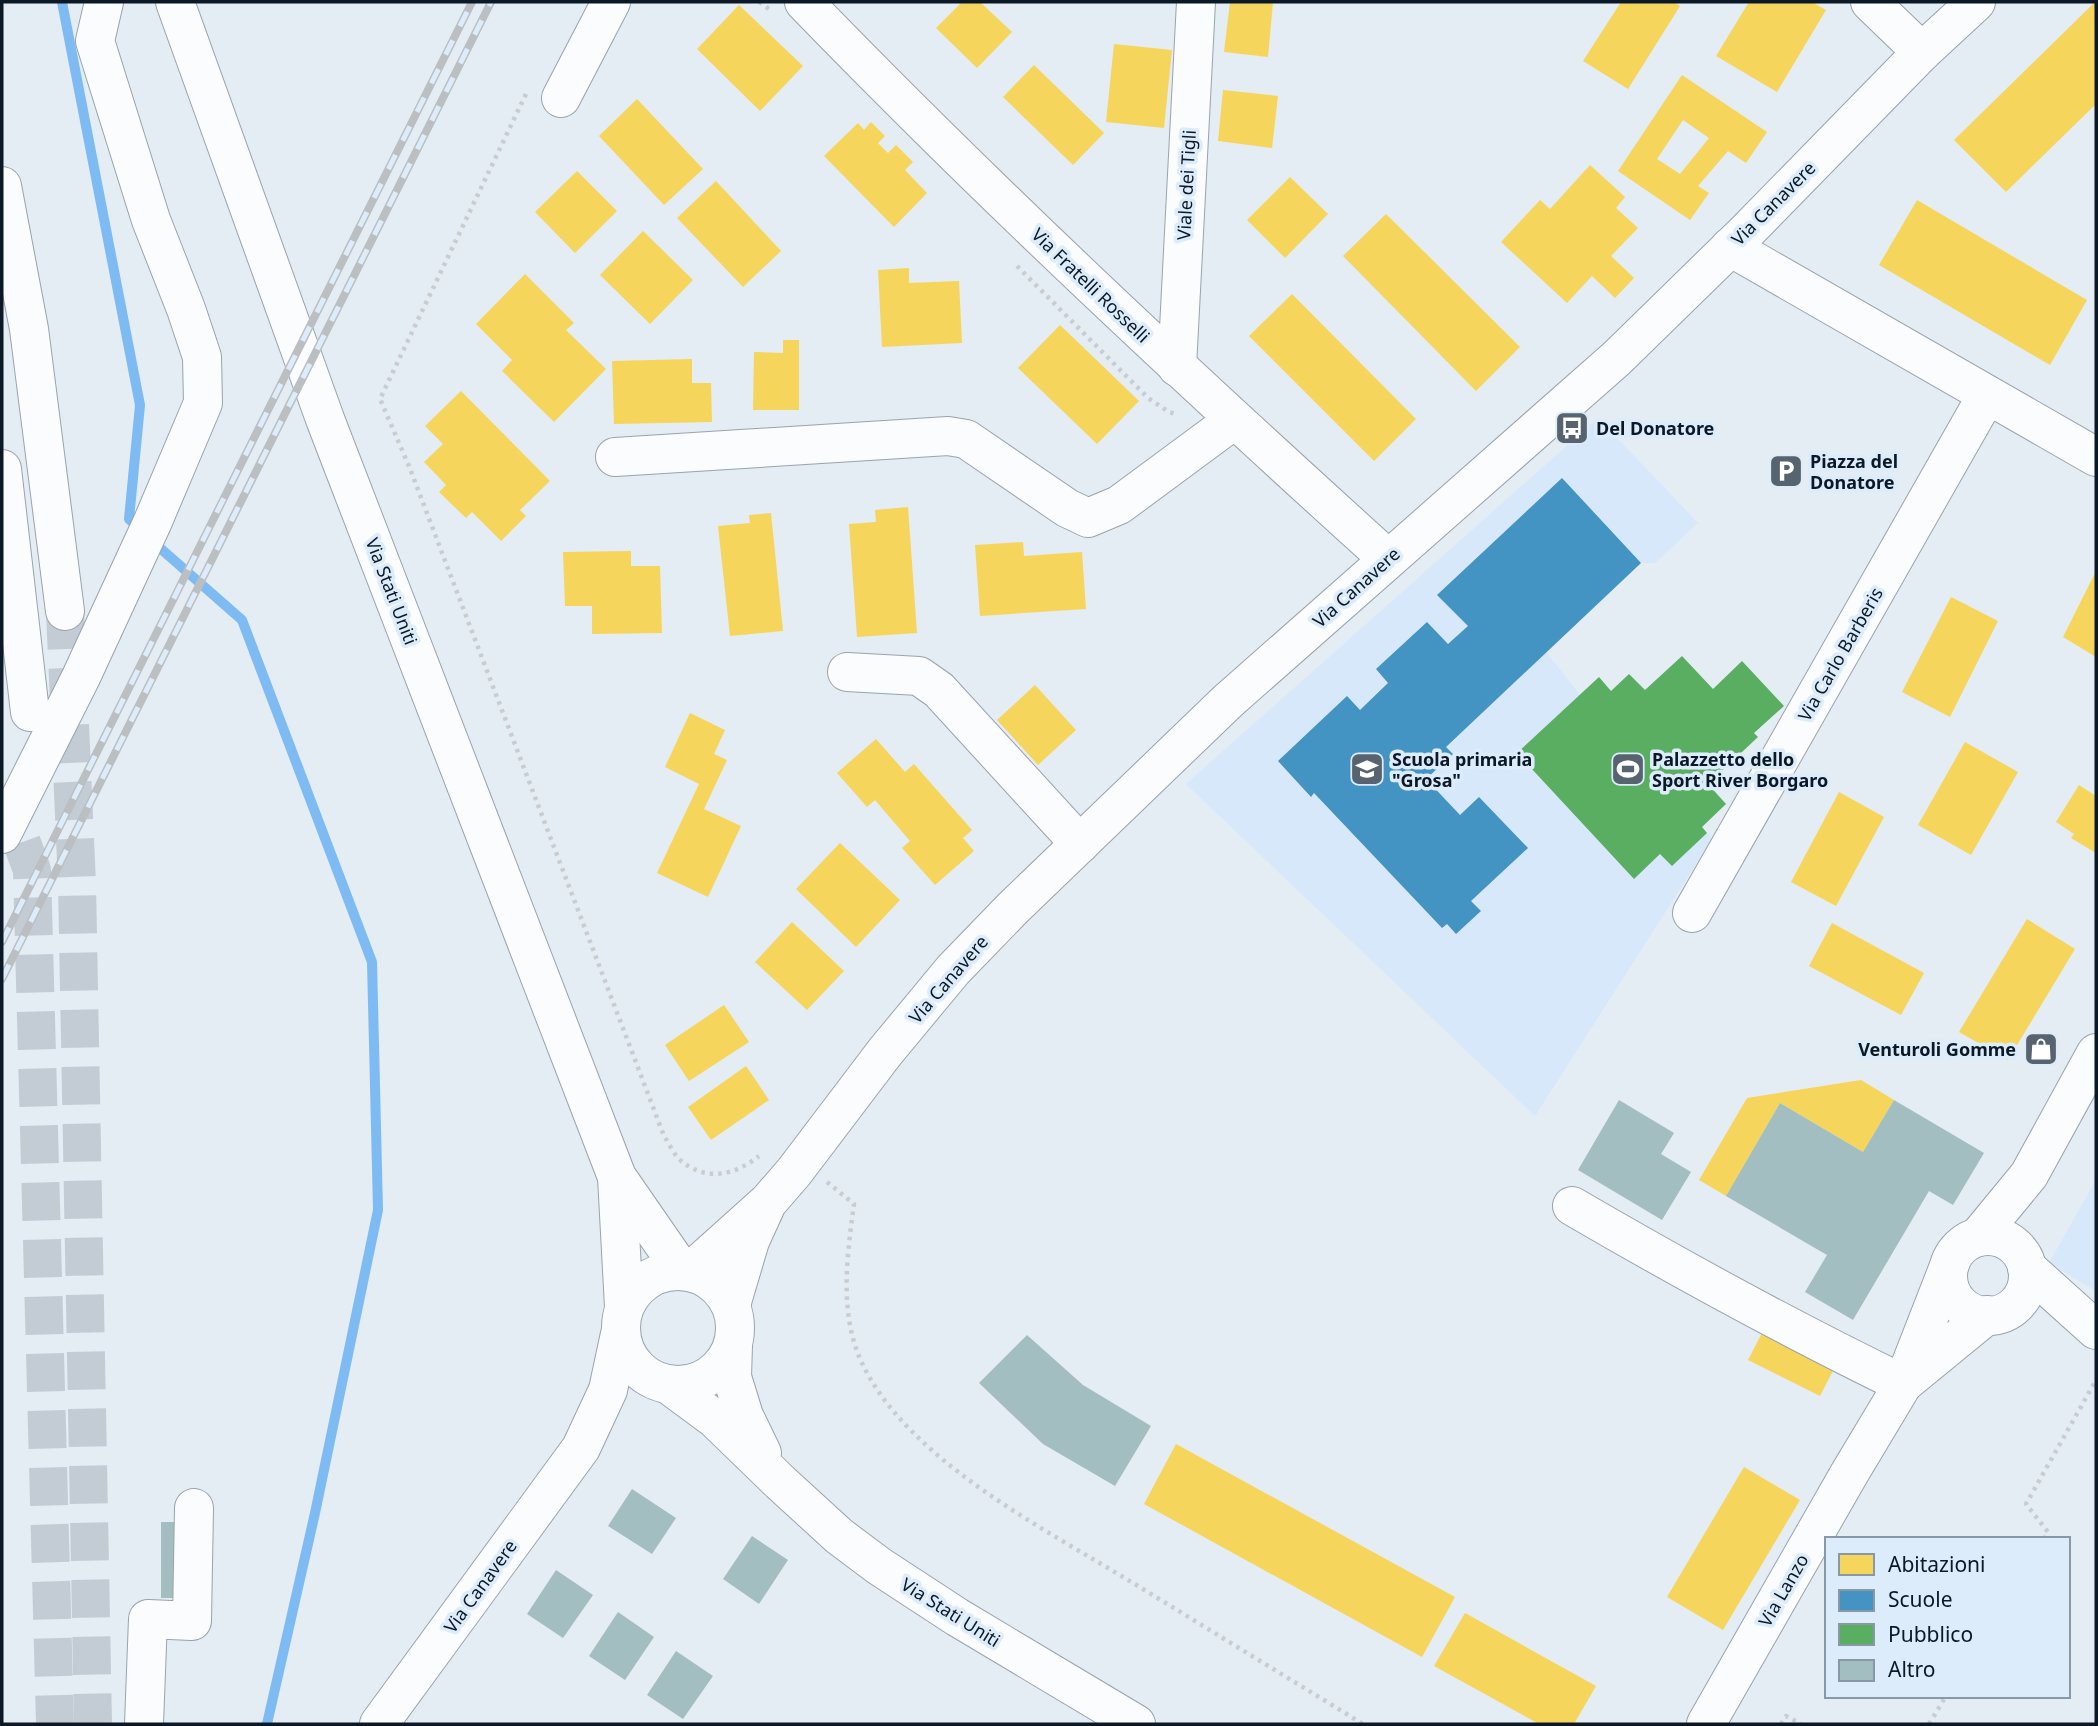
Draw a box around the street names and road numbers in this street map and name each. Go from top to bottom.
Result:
street label: Viale dei Tigli [1171,129,1201,241]
street label: Via Canavere [1726,156,1820,250]
street label: Via Fratelli Rosselli [1027,222,1155,348]
street label: Via Stati Uniti [361,534,423,648]
street label: Via Canavere [1307,541,1405,633]
street label: Via Carlo Barberis [1792,583,1888,725]
street label: Via Canavere [903,930,993,1028]
street label: Via Canavere [438,1535,522,1637]
street label: Via Lanzo [1753,1549,1813,1631]
street label: Via Stati Uniti [897,1572,1005,1652]

